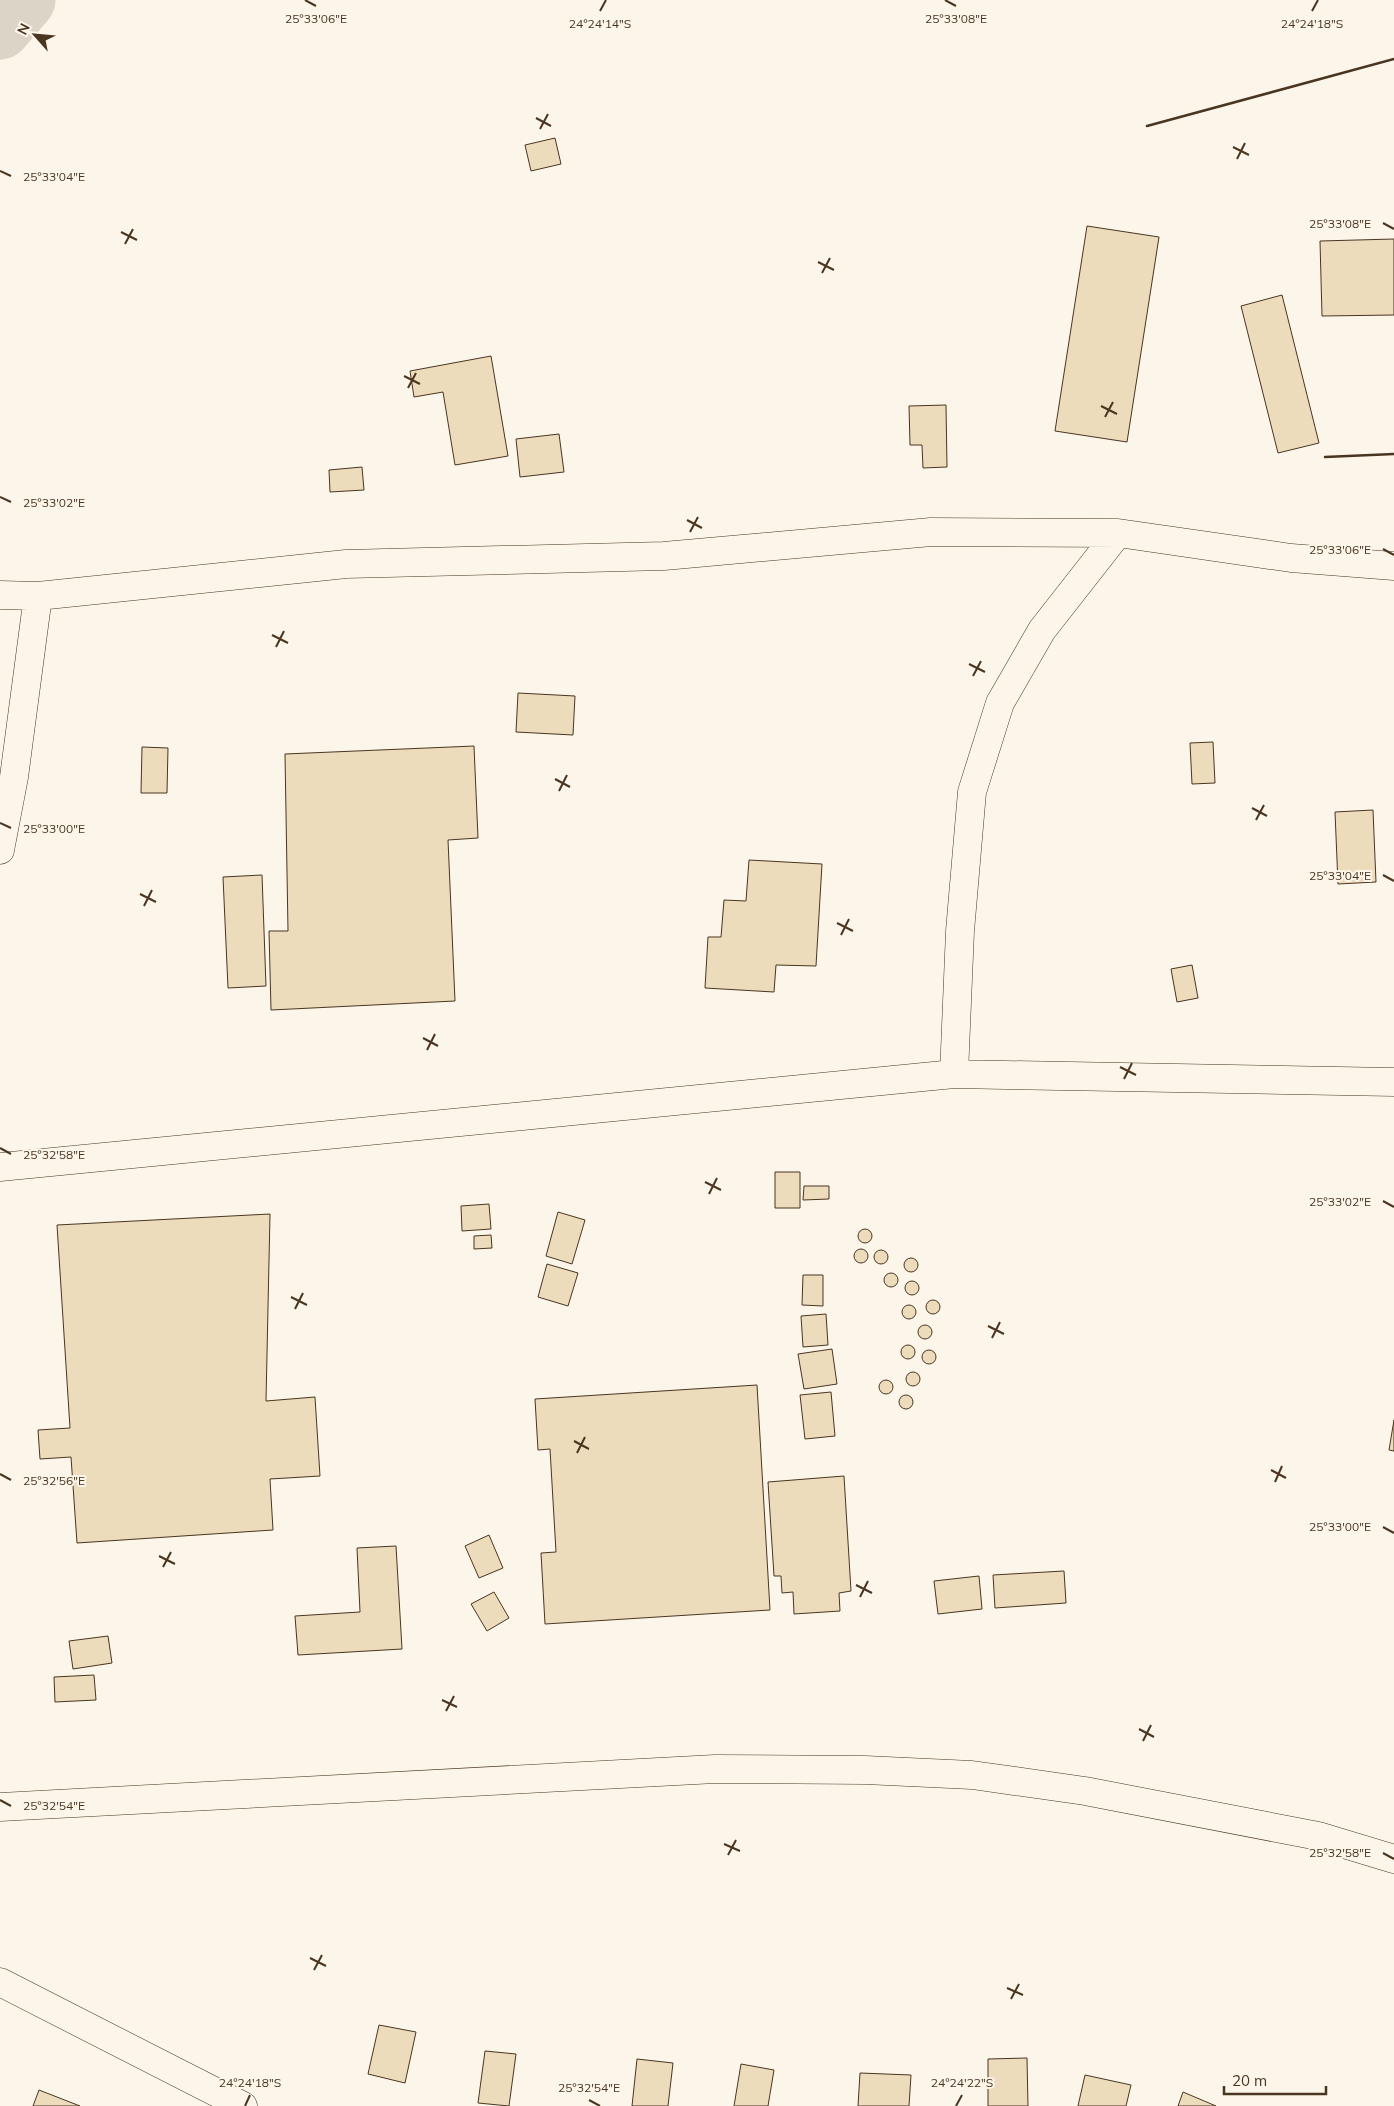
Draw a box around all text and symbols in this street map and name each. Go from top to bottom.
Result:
north arrow [10,10,60,60]
text: 25°33'06"E [285,11,347,26]
text: 25°33'08"E [925,11,987,26]
text: 24°24'14"S [569,16,631,31]
text: 24°24'18"S [1281,16,1343,31]
text: N [13,20,34,38]
text: 25°33'04"E [23,169,85,184]
text: 25°33'08"E [1309,216,1371,231]
text: 25°33'02"E [23,495,85,510]
text: 25°33'06"E [1309,542,1371,557]
text: 25°33'00"E [23,821,85,836]
text: 25°33'04"E [1309,868,1371,883]
text: 25°32'58"E [23,1147,85,1162]
text: 25°33'02"E [1309,1194,1371,1209]
text: 25°32'56"E [23,1473,85,1488]
text: 25°33'00"E [1309,1519,1371,1534]
text: 25°32'54"E [23,1798,85,1813]
text: 25°32'58"E [1309,1845,1371,1860]
scale bar [1224,2064,1326,2096]
text: 20 m [1232,2071,1267,2090]
text: 24°24'18"S [219,2075,281,2090]
text: 24°24'22"S [931,2075,993,2090]
text: 25°32'54"E [558,2080,620,2095]

